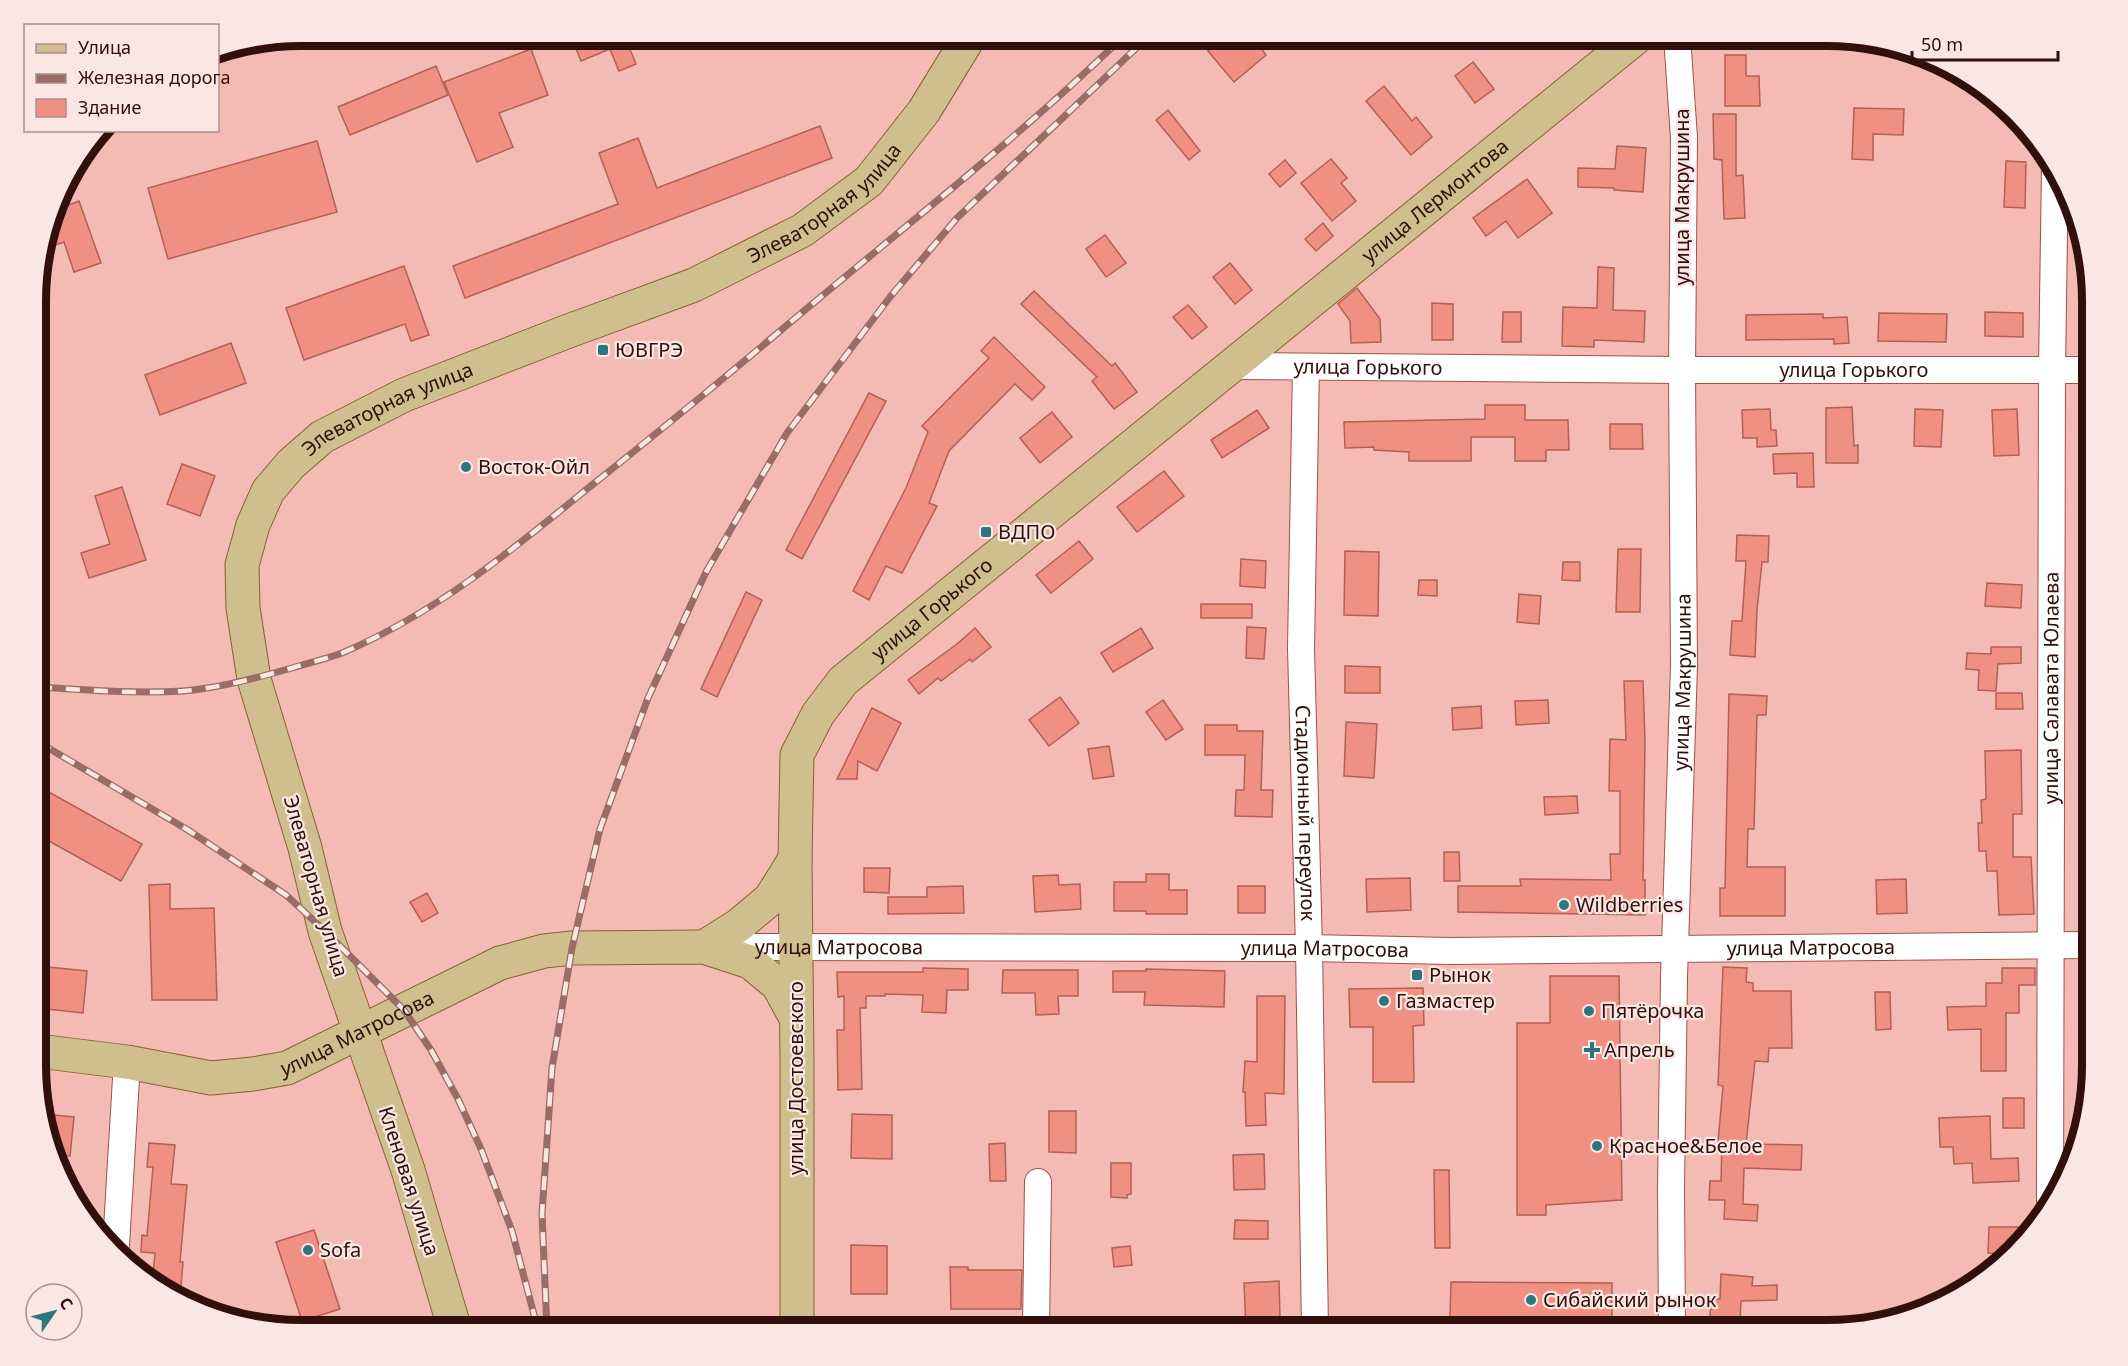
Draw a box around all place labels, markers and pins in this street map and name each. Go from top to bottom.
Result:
place label: ЮВГРЭ [615,336,683,363]
marker: ЮВГРЭ [596,343,610,357]
place label: Восток-Ойл [478,453,590,480]
marker: Восток-Ойл [459,460,473,474]
place label: ВДПО [998,518,1055,545]
marker: ВДПО [979,525,993,539]
place label: Wildberries [1576,891,1683,918]
marker: Wildberries [1557,898,1571,912]
place label: Рынок [1429,961,1491,988]
marker: Рынок [1410,968,1424,982]
place label: Газмастер [1396,987,1495,1014]
marker: Газмастер [1377,994,1391,1008]
place label: Пятёрочка [1601,997,1704,1024]
marker: Пятёрочка [1582,1004,1596,1018]
place label: Апрель [1604,1036,1675,1063]
marker: Апрель [1585,1043,1599,1057]
place label: Красное&Белое [1609,1132,1762,1159]
marker: Красное&Белое [1590,1139,1604,1153]
place label: Sofa [320,1236,361,1263]
marker: Sofa [301,1243,315,1257]
place label: Сибайский рынок [1543,1286,1717,1313]
marker: Сибайский рынок [1524,1293,1538,1307]

